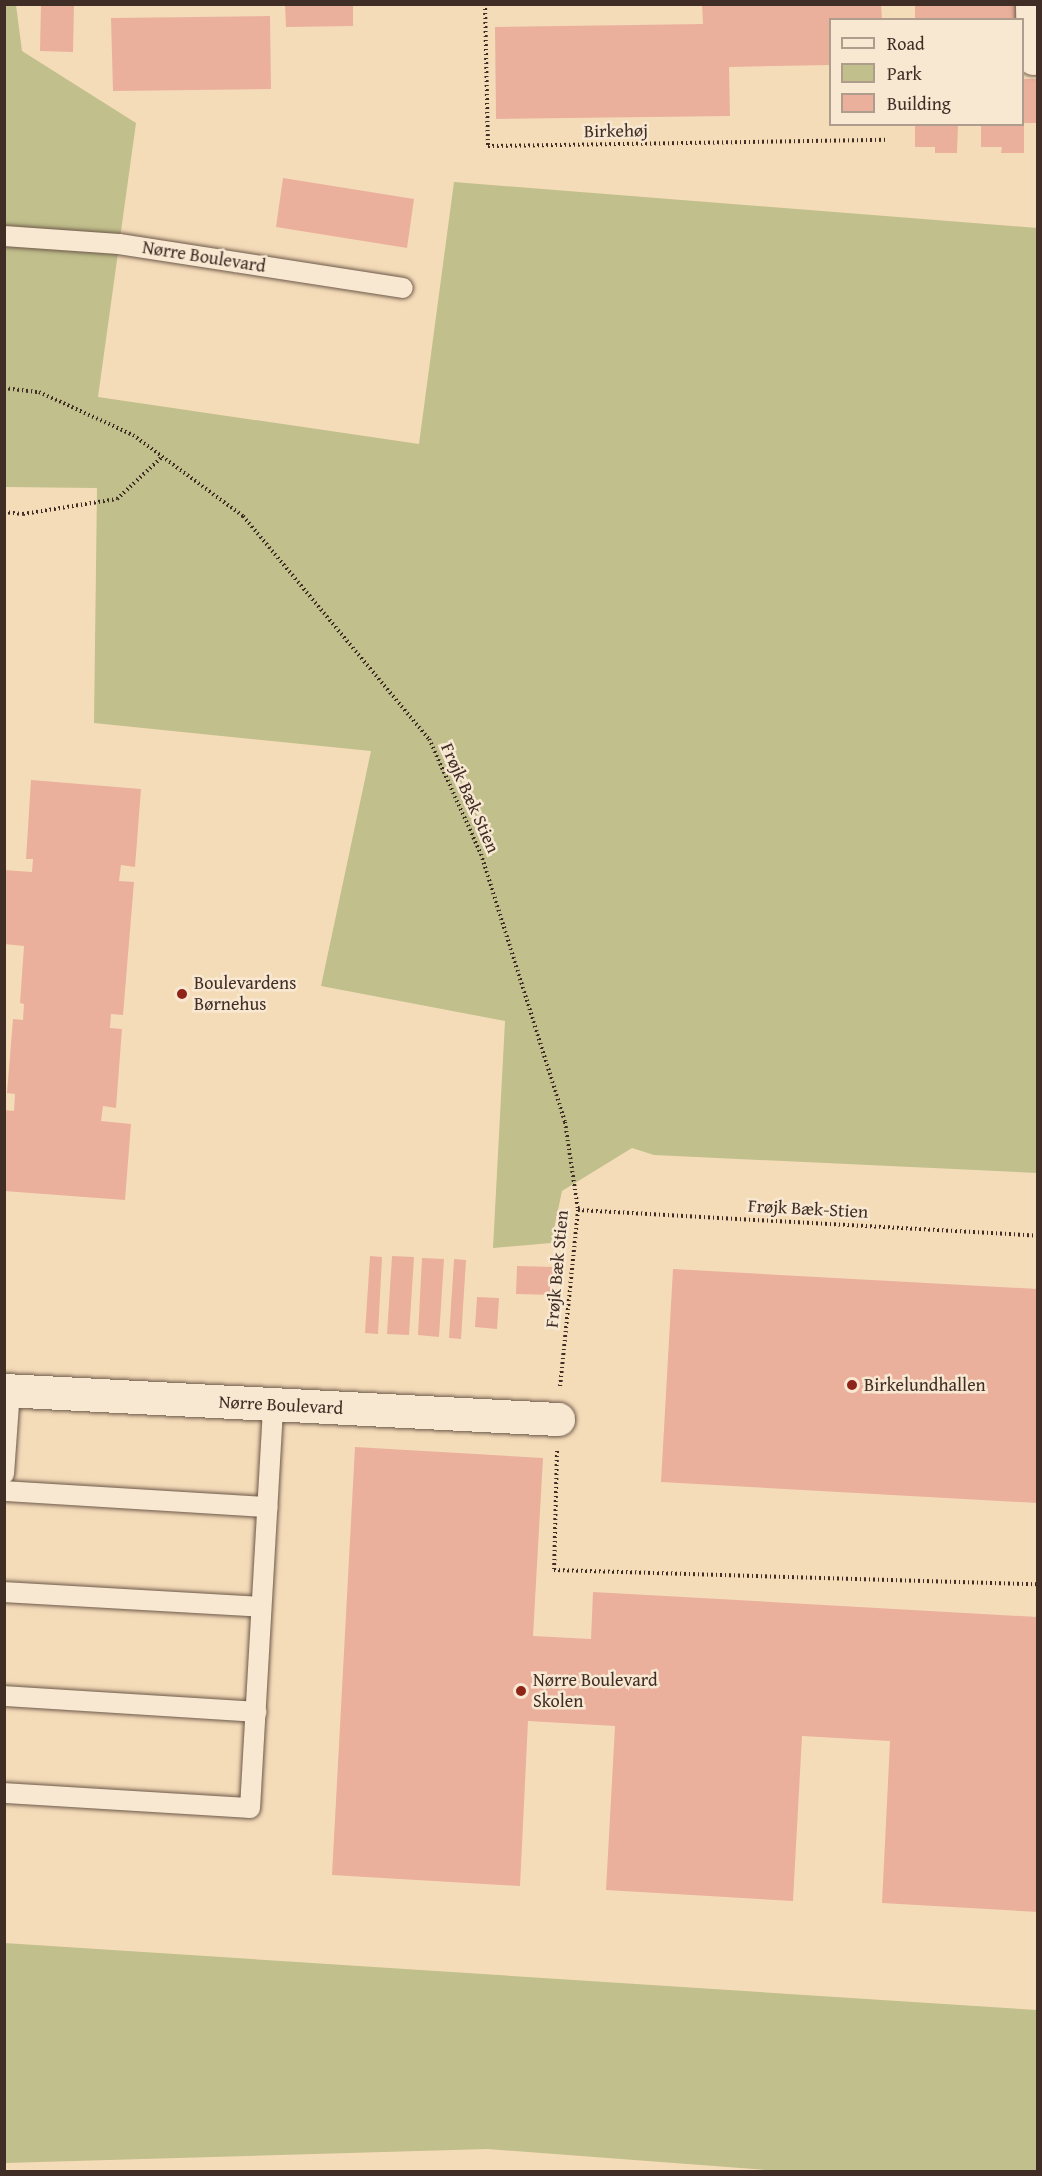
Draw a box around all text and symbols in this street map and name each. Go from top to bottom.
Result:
legend [829,18,1024,126]
text: Road [887,30,925,57]
text: Park [887,60,922,87]
text: Building [887,90,951,117]
street label: Birkehøj [584,120,648,142]
street label: Nørre Boulevard [141,237,267,277]
street label: Frøjk Bæk Stien [436,740,504,856]
place label: Boulevardens Børnehus [194,973,296,1016]
marker: Boulevardens Børnehus [175,987,189,1001]
street label: Frøjk Bæk-Stien [747,1195,869,1223]
street label: Frøjk Bæk Stien [541,1209,573,1329]
place label: Birkelundhallen [864,1374,986,1396]
marker: Birkelundhallen [845,1378,859,1392]
street label: Nørre Boulevard [218,1391,344,1419]
place label: Nørre Boulevard Skolen [533,1670,658,1712]
marker: Nørre Boulevard Skolen [514,1684,528,1698]

